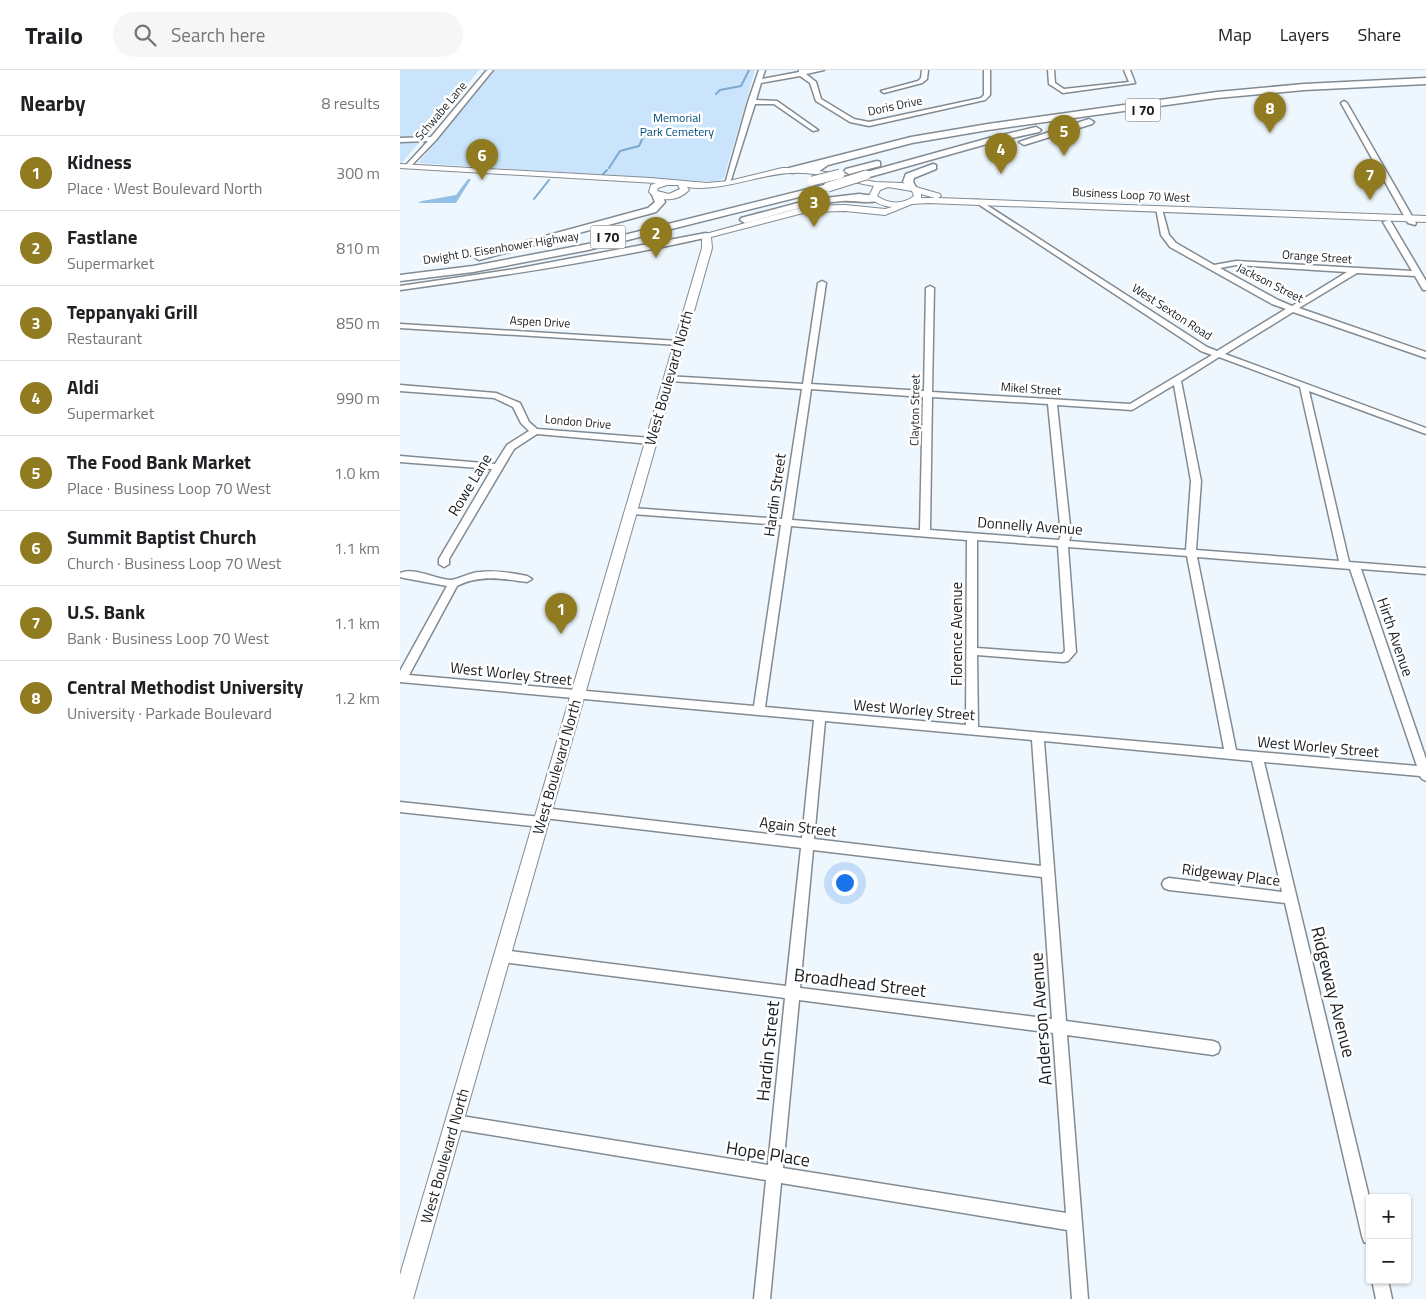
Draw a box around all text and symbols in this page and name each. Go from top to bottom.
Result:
search box [113,12,463,57]
text: Trailo [25,17,83,53]
text: Search here [171,20,265,49]
icon: search [131,21,159,49]
text: Map [1218,21,1252,48]
text: Layers [1280,21,1329,48]
text: Share [1357,21,1401,48]
street label: Schwabe Lane [410,77,471,145]
text: Nearby [20,87,85,119]
street label: Doris Drive [866,90,924,121]
text: 8 results [321,91,380,115]
pin: 8 [1254,92,1286,133]
road number: I 70 [1126,98,1160,122]
park label: Memorial Park Cemetery [640,108,714,141]
pin: 5 [1048,115,1080,156]
pin: 4 [985,133,1017,174]
pin: 6 [466,139,498,180]
text: Kidness [67,147,132,176]
pin: 7 [1354,159,1386,200]
text: 1 [32,161,40,185]
text: 300 m [336,161,380,185]
text: Place · West Boulevard North [67,176,262,200]
street label: Business Loop 70 West [1072,182,1191,207]
pin: 3 [798,186,830,227]
pin: 2 [640,217,672,258]
text: Fastlane [67,222,137,251]
street label: Dwight D. Eisenhower Highway [421,226,581,269]
road number: I 70 [590,226,626,248]
text: 2 [32,236,40,260]
text: 810 m [336,236,380,260]
street label: Orange Street [1281,245,1354,268]
text: Supermarket [67,251,154,275]
street label: Jackson Street [1234,258,1307,308]
street label: West Sexton Road [1128,278,1216,345]
text: Teppanyaki Grill [67,297,198,326]
street label: West Boulevard North [638,308,699,448]
street label: Aspen Drive [509,310,571,333]
text: 3 [32,311,40,335]
text: 850 m [336,311,380,335]
text: Restaurant [67,326,142,350]
text: Aldi [67,372,99,401]
street label: Clayton Street [904,373,925,446]
street label: Mikel Street [1000,377,1063,400]
text: 4 [32,386,40,410]
text: 990 m [336,386,380,410]
text: Supermarket [67,401,154,425]
street label: London Drive [544,409,612,434]
text: The Food Bank Market [67,447,251,476]
street label: Rowe Lane [442,449,497,520]
street label: Hardin Street [757,451,792,538]
text: 5 [32,461,40,485]
text: 1.0 km [334,461,380,485]
text: Place · Business Loop 70 West [67,476,271,500]
street label: Donnelly Avenue [977,510,1084,541]
text: Summit Baptist Church [67,522,257,551]
text: 6 [32,536,40,560]
text: 1.1 km [334,536,380,560]
text: Church · Business Loop 70 West [67,551,281,575]
street label: Florence Avenue [945,582,968,686]
pin: 1 [545,593,577,634]
street label: Hirth Avenue [1371,594,1420,679]
text: U.S. Bank [67,597,145,626]
text: 7 [32,611,40,635]
text: 1.1 km [334,611,380,635]
text: Bank · Business Loop 70 West [67,626,269,650]
street label: West Worley Street [449,656,574,691]
text: Central Methodist University [67,672,303,701]
text: 8 [32,686,40,710]
text: 1.2 km [334,686,380,710]
street label: West Worley Street [852,693,977,726]
street label: West Boulevard North [526,697,587,837]
text: University · Parkade Boulevard [67,701,272,725]
street label: West Worley Street [1256,730,1381,763]
street label: Again Street [758,810,839,843]
street label: Ridgeway Place [1181,857,1282,892]
your location [832,870,858,896]
street label: Ridgeway Avenue [1304,923,1363,1060]
street label: Anderson Avenue [1022,952,1059,1086]
street label: Broadhead Street [792,961,928,1004]
street label: Hardin Street [749,999,786,1102]
street label: West Boulevard North [414,1086,475,1226]
street label: Hope Place [724,1134,812,1173]
map controls [1366,1194,1411,1284]
button: + [1366,1194,1411,1239]
button: − [1366,1239,1411,1284]

